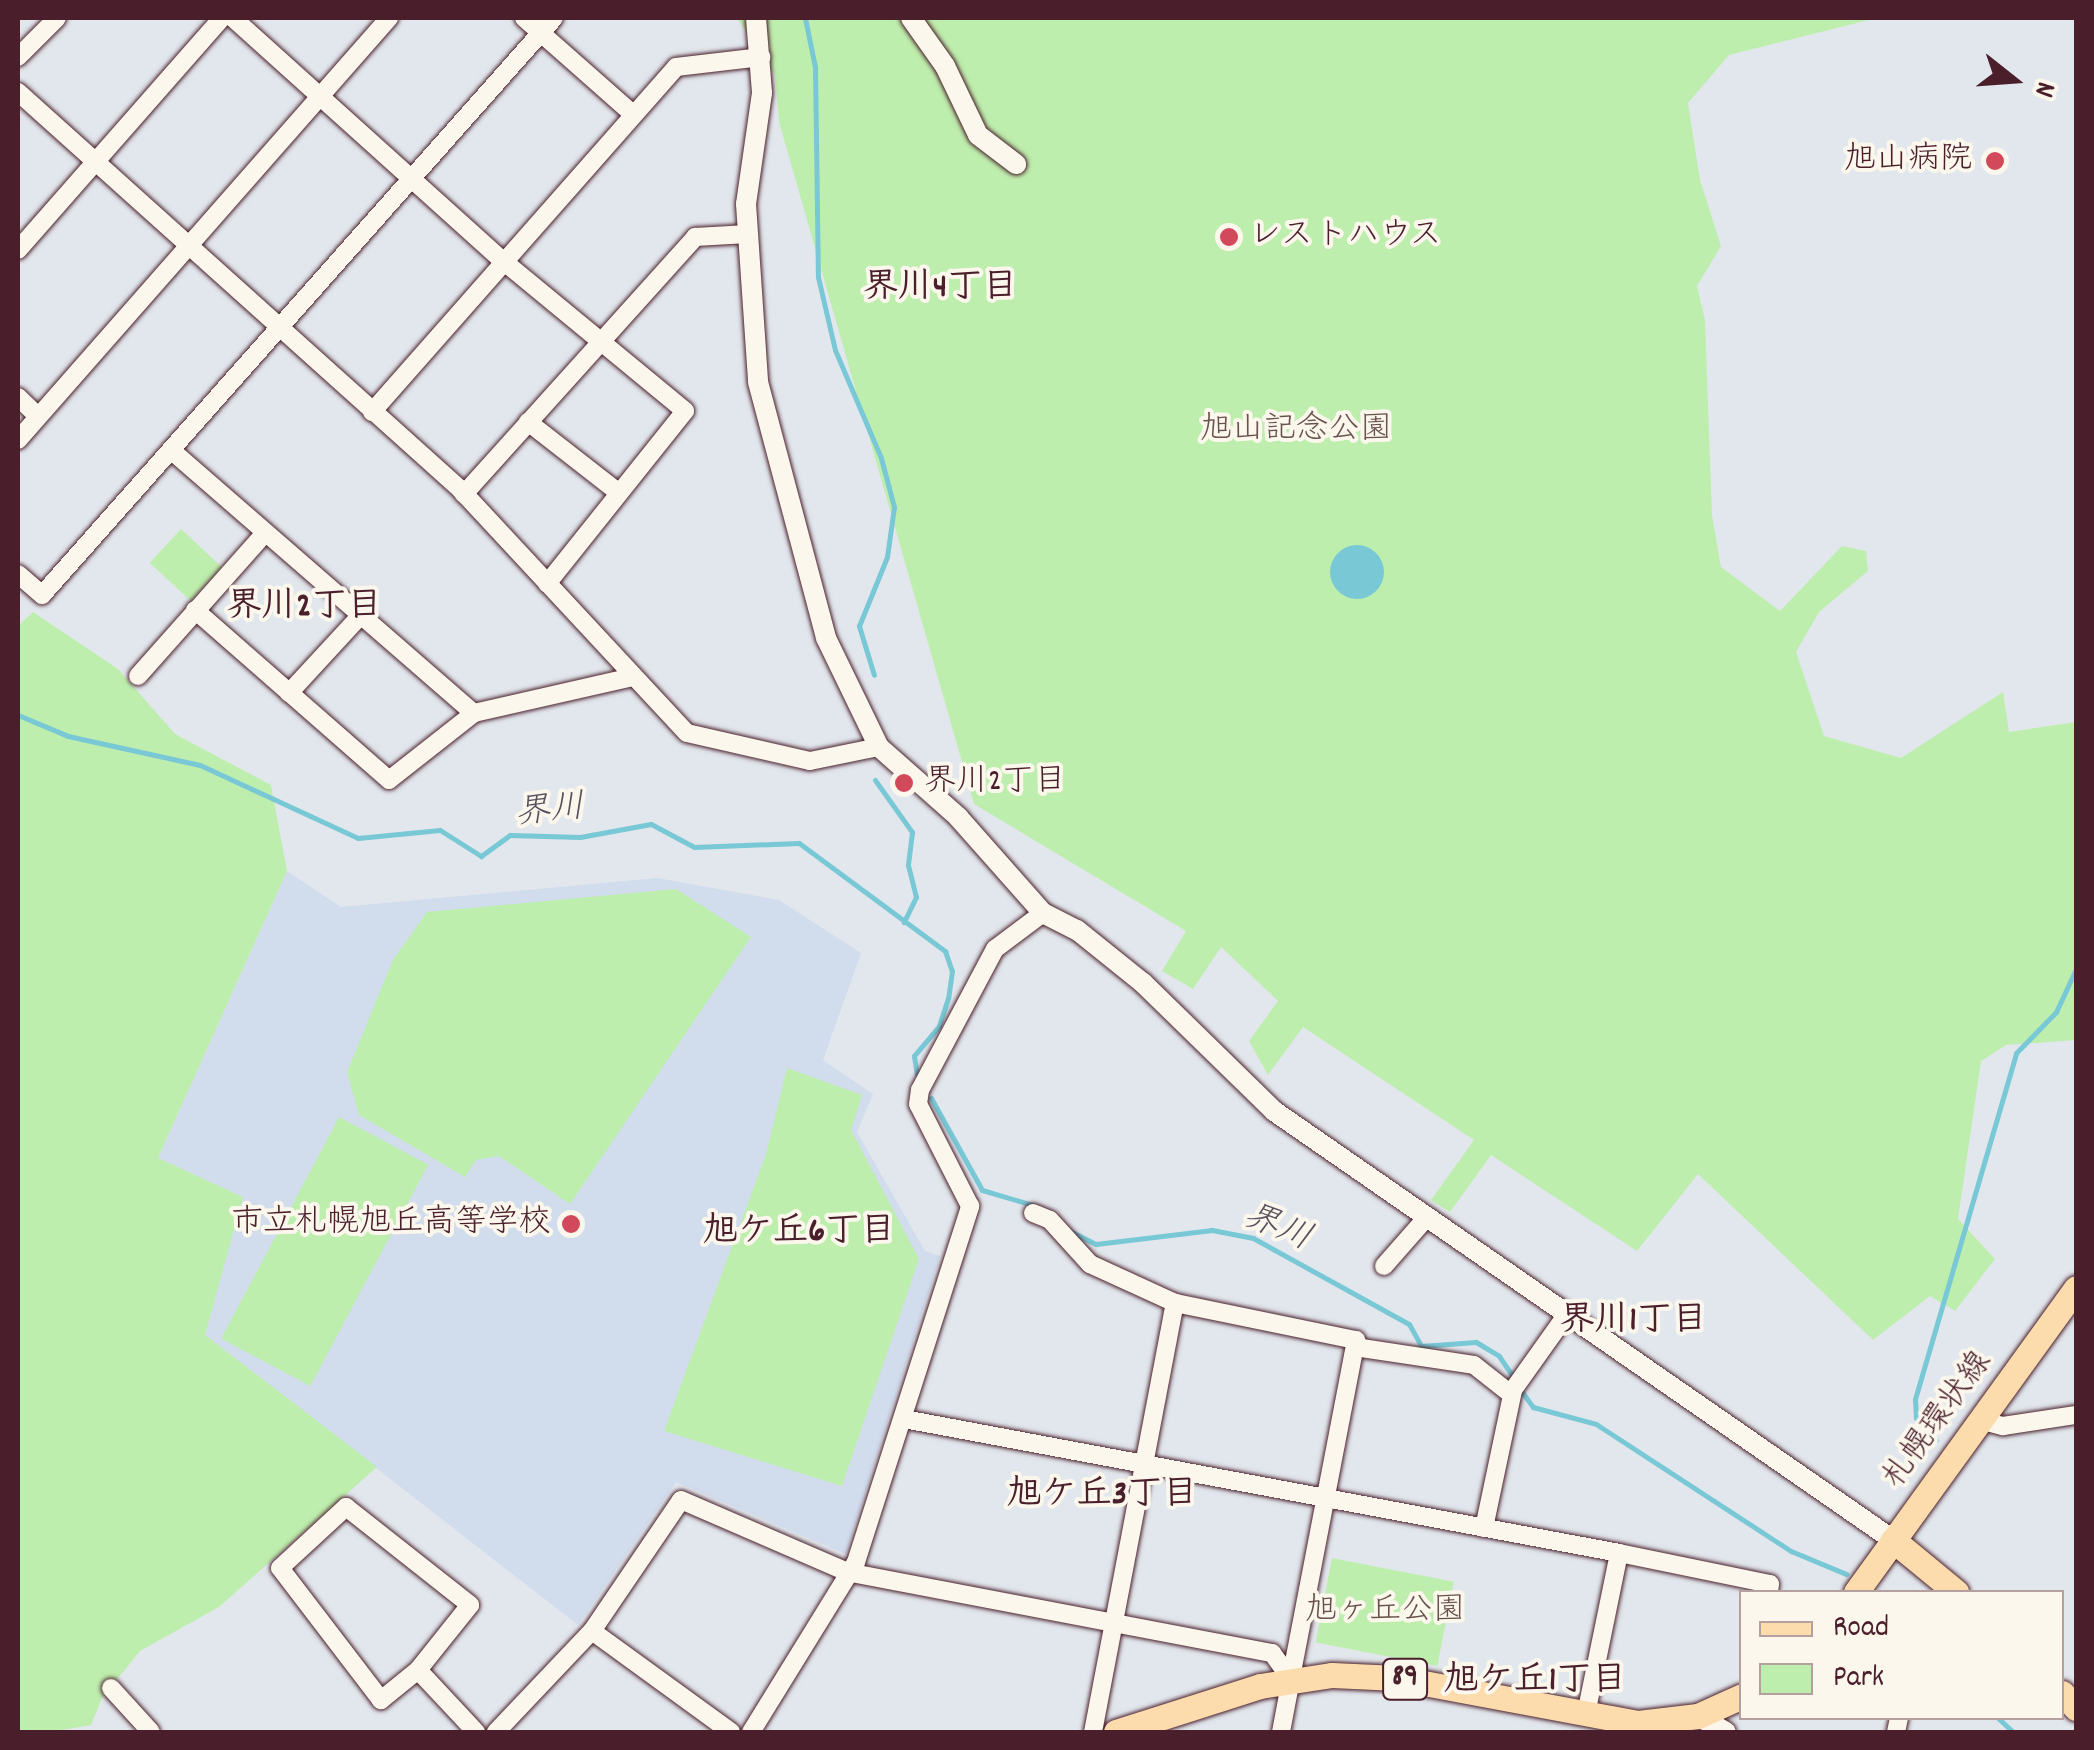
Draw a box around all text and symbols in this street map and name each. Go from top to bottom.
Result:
north arrow [1964,30,2064,130]
text: N [2022,76,2064,101]
place label: 旭山病院 [1844,142,1972,180]
marker: 旭山病院 [1982,148,2008,174]
place label: レストハウス [1249,218,1441,256]
marker: レストハウス [1218,226,1240,248]
district label: 界川4丁目 [863,268,1017,310]
park label: 旭山記念公園 [1200,412,1392,450]
district label: 界川2丁目 [226,587,382,629]
place label: 界川2丁目 [924,764,1066,802]
marker: 界川2丁目 [893,772,915,794]
water label: 界川 [513,788,587,836]
water label: 界川 [1237,1196,1317,1262]
place label: 市立札幌旭丘高等学校 [231,1205,551,1243]
district label: 旭ケ丘6丁目 [703,1212,895,1254]
marker: 市立札幌旭丘高等学校 [560,1213,582,1235]
district label: 界川1丁目 [1559,1301,1707,1343]
street label: 札幌環状線 [1876,1345,2002,1497]
district label: 旭ケ丘3丁目 [1007,1475,1197,1517]
legend [1739,1590,2064,1720]
park label: 旭ヶ丘公園 [1305,1593,1465,1631]
text: Road [1833,1608,1889,1651]
road number: 89 [1380,1654,1430,1704]
text: Park [1833,1658,1884,1701]
district label: 旭ケ丘1丁目 [1444,1661,1626,1703]

